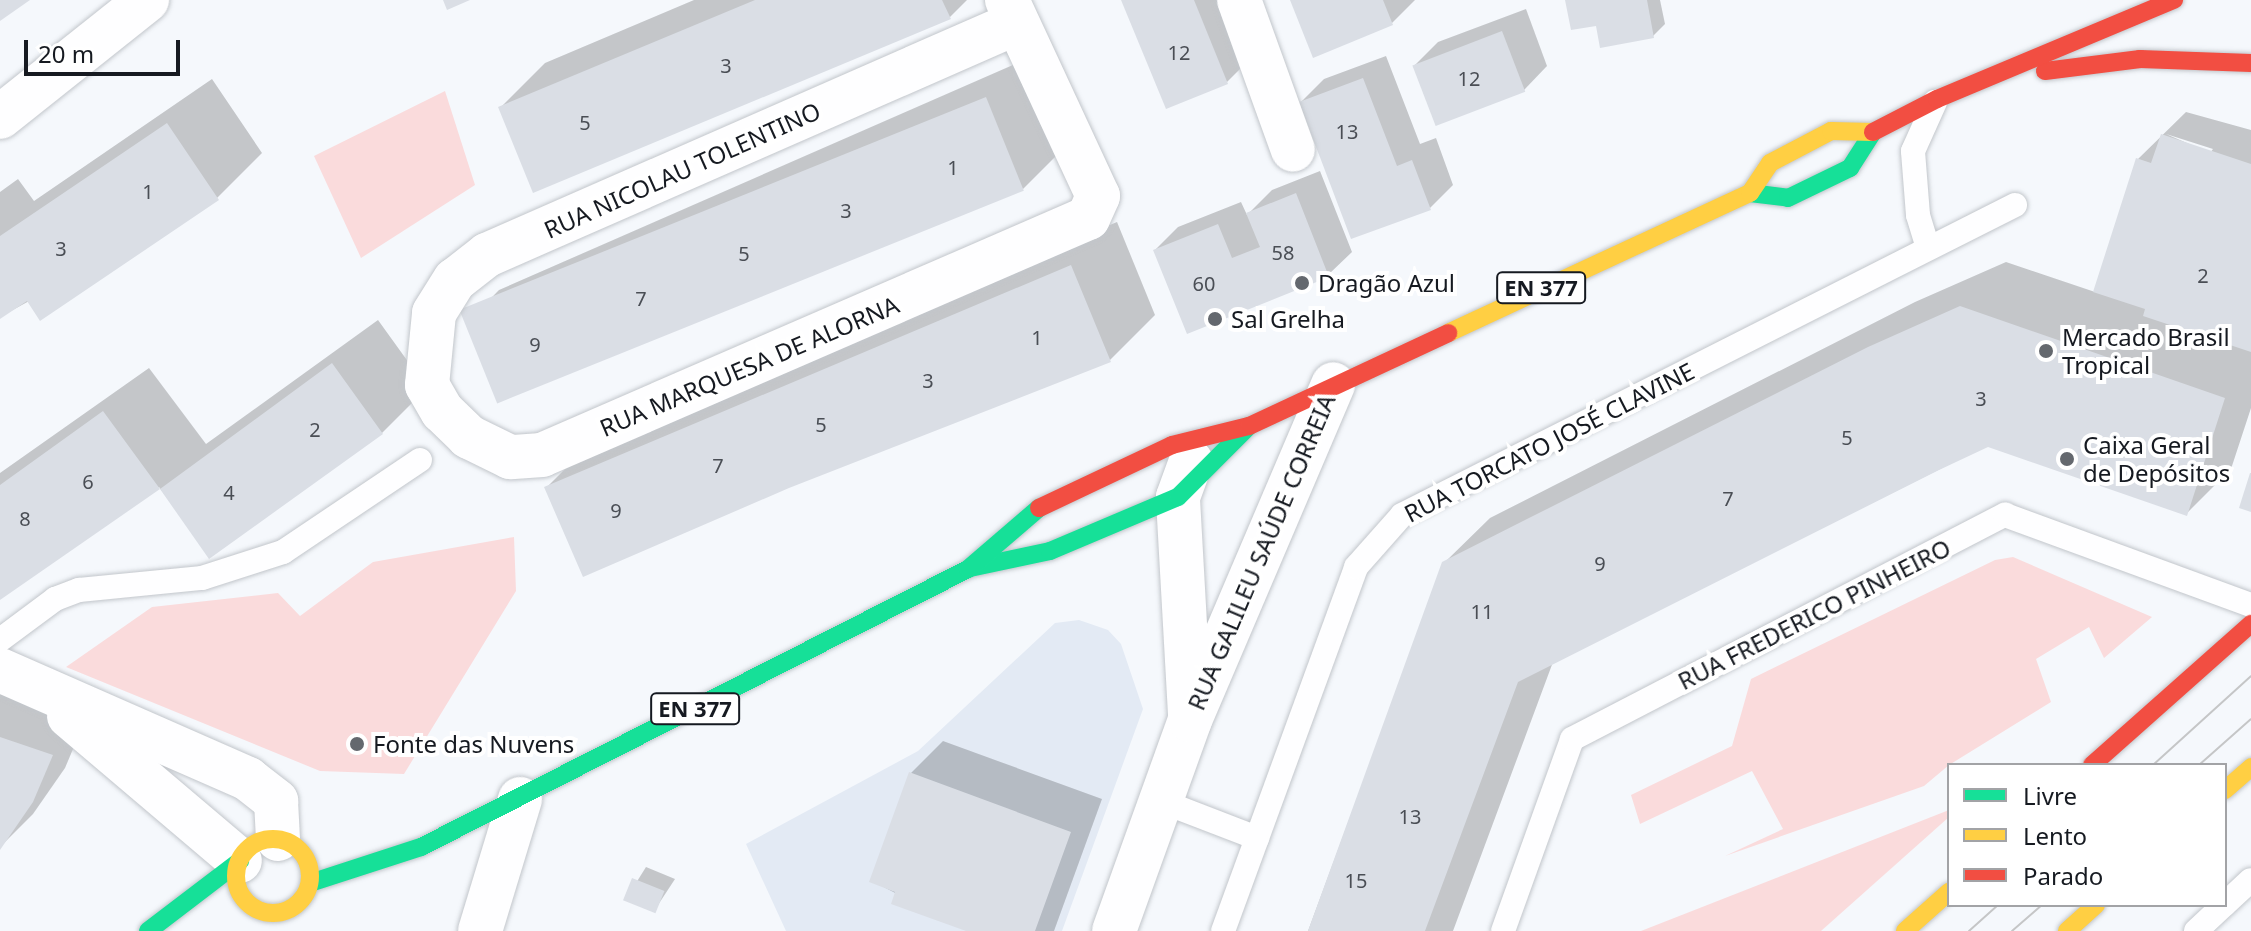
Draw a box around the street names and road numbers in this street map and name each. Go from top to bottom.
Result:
street label: RUA NICOLAU TOLENTINO [539,96,825,244]
road number: EN 377 [1495,270,1587,306]
street label: RUA MARQUESA DE ALORNA [595,290,903,442]
street label: RUA TORCATO JOSÉ CLAVINE [1399,356,1699,528]
street label: RUA GALILEU SAÚDE CORREIA [1181,390,1341,714]
street label: RUA FREDERICO PINHEIRO [1673,533,1955,695]
road number: EN 377 [649,691,741,727]

